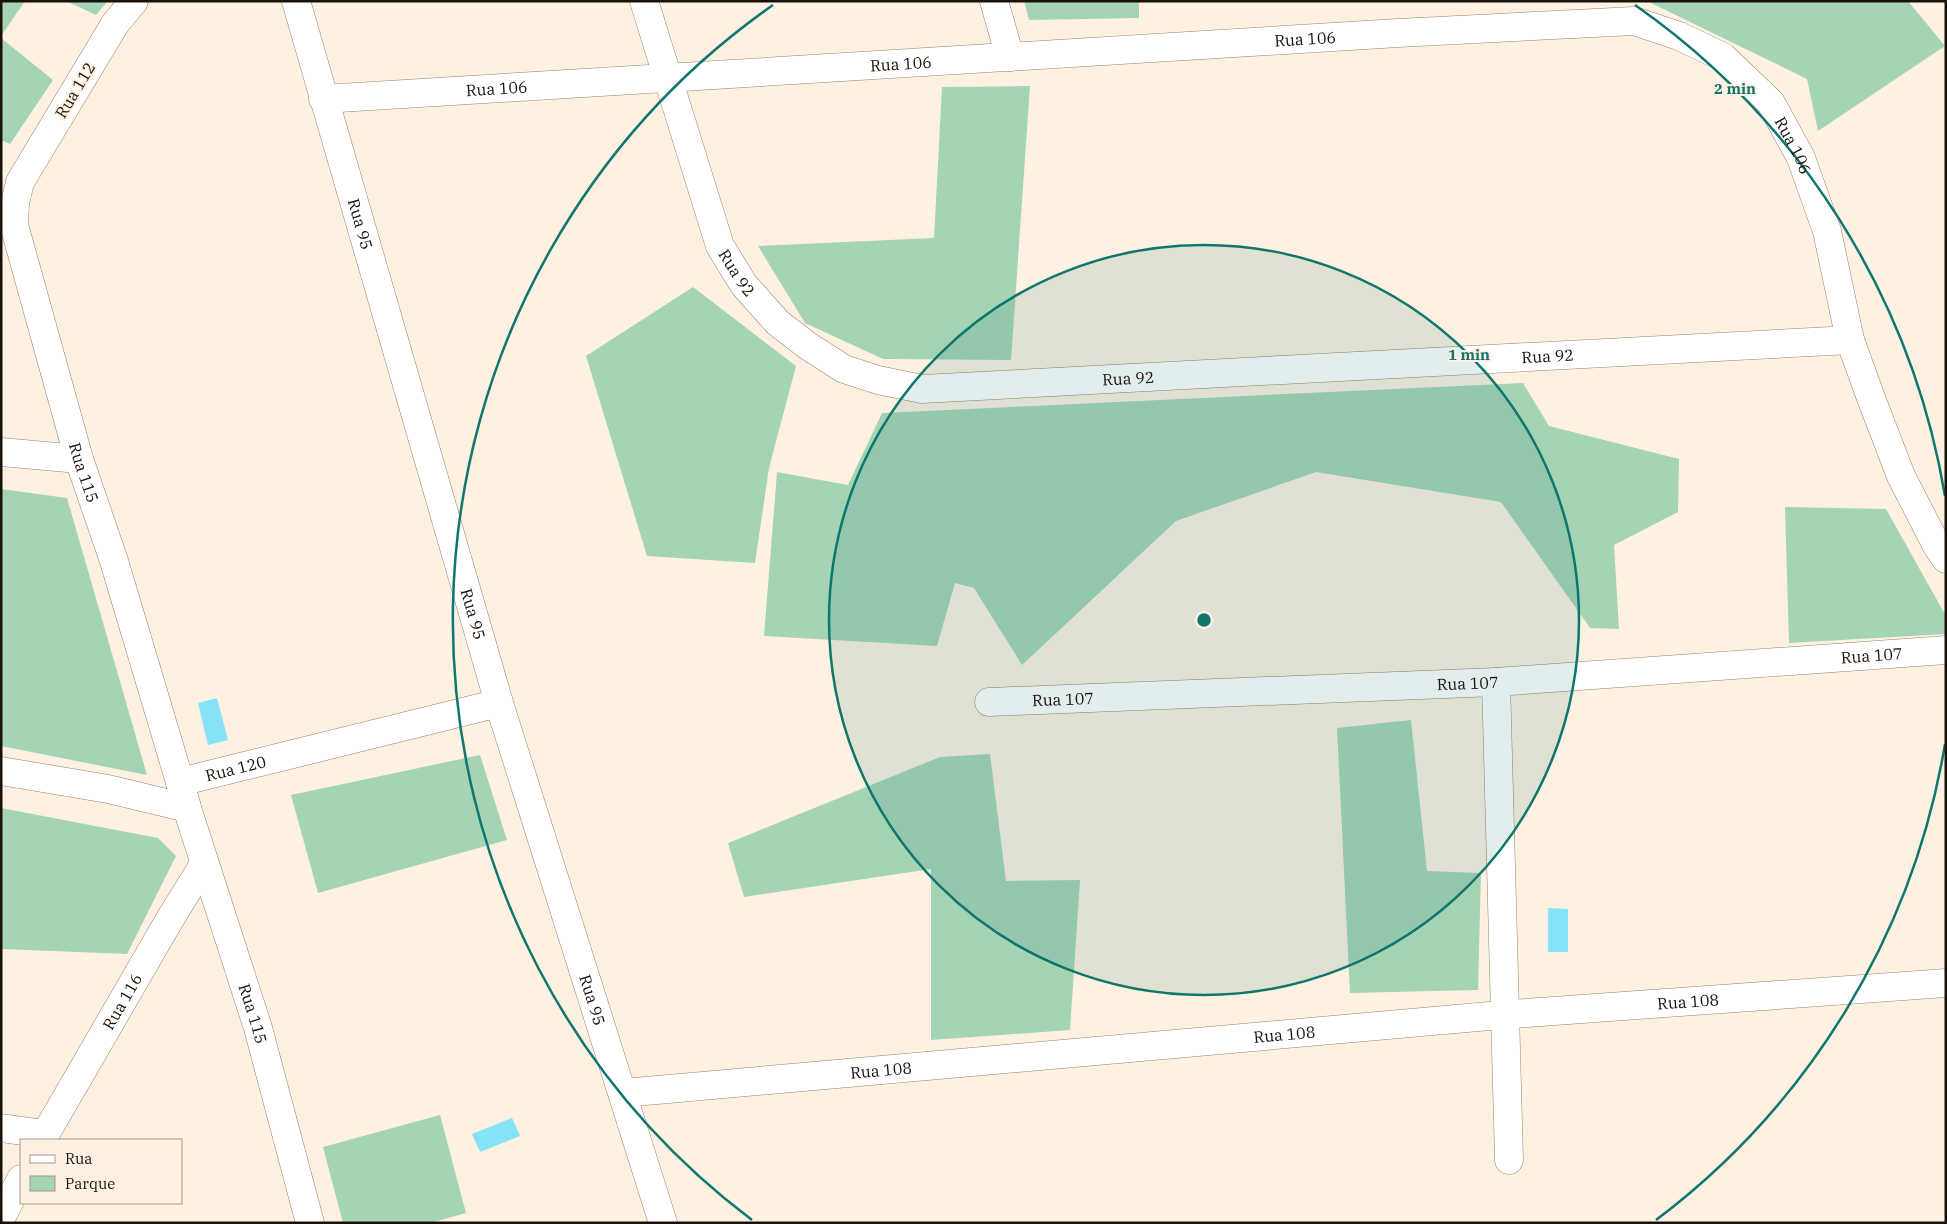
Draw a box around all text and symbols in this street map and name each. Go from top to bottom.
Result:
street label: Rua 106 [1274,27,1337,51]
street label: Rua 106 [869,52,932,75]
street label: Rua 112 [51,58,99,122]
street label: Rua 106 [465,76,528,100]
text: 2 min [1714,79,1756,98]
street label: Rua 106 [1770,113,1816,177]
street label: Rua 95 [344,196,377,252]
street label: Rua 92 [714,245,759,300]
text: 1 min [1448,345,1490,364]
street label: Rua 92 [1521,345,1574,367]
street label: Rua 92 [1102,367,1155,389]
street label: Rua 115 [65,440,103,505]
street label: Rua 95 [456,586,490,642]
centre of rings [1195,611,1213,629]
street label: Rua 107 [1840,643,1903,667]
street label: Rua 107 [1436,672,1499,694]
street label: Rua 107 [1032,688,1094,710]
street label: Rua 120 [203,751,268,785]
street label: Rua 116 [98,970,146,1033]
street label: Rua 95 [575,972,610,1028]
street label: Rua 115 [234,981,272,1046]
street label: Rua 108 [1656,989,1720,1014]
street label: Rua 108 [1253,1022,1316,1047]
street label: Rua 108 [849,1057,913,1083]
legend [20,1139,182,1204]
text: Rua [65,1149,92,1168]
text: Parque [65,1174,115,1193]

